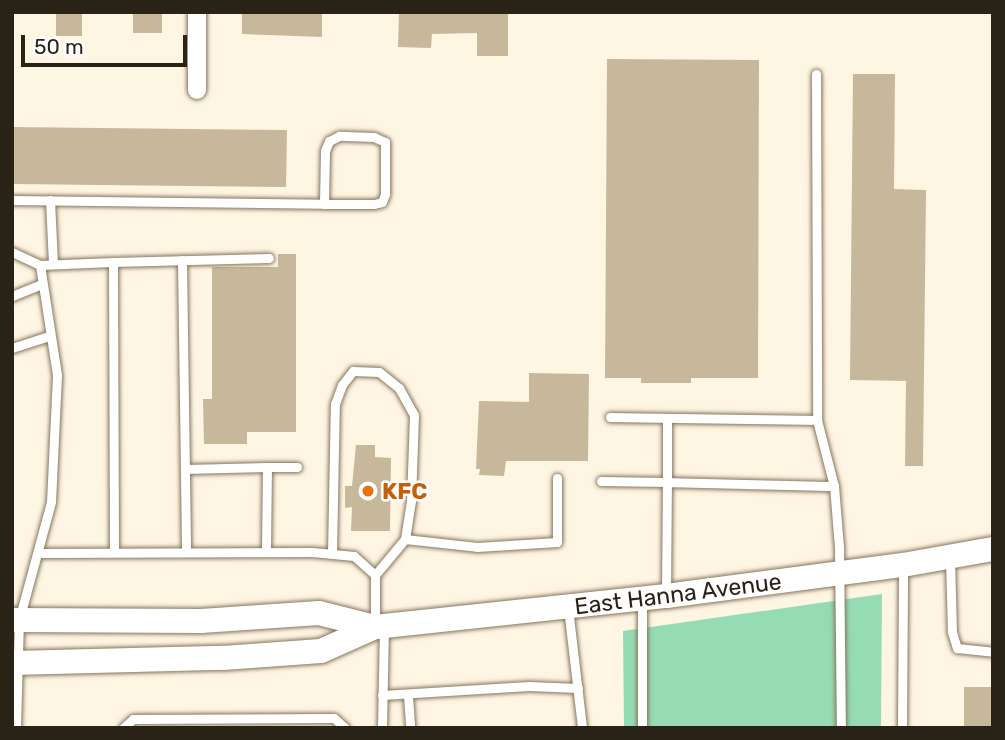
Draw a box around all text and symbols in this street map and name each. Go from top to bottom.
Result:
scale bar [24,21,191,65]
text: 50 m [34,34,84,59]
place label: KFC [382,477,427,505]
marker: KFC [360,483,376,499]
street label: East Hanna Avenue [573,568,783,620]

